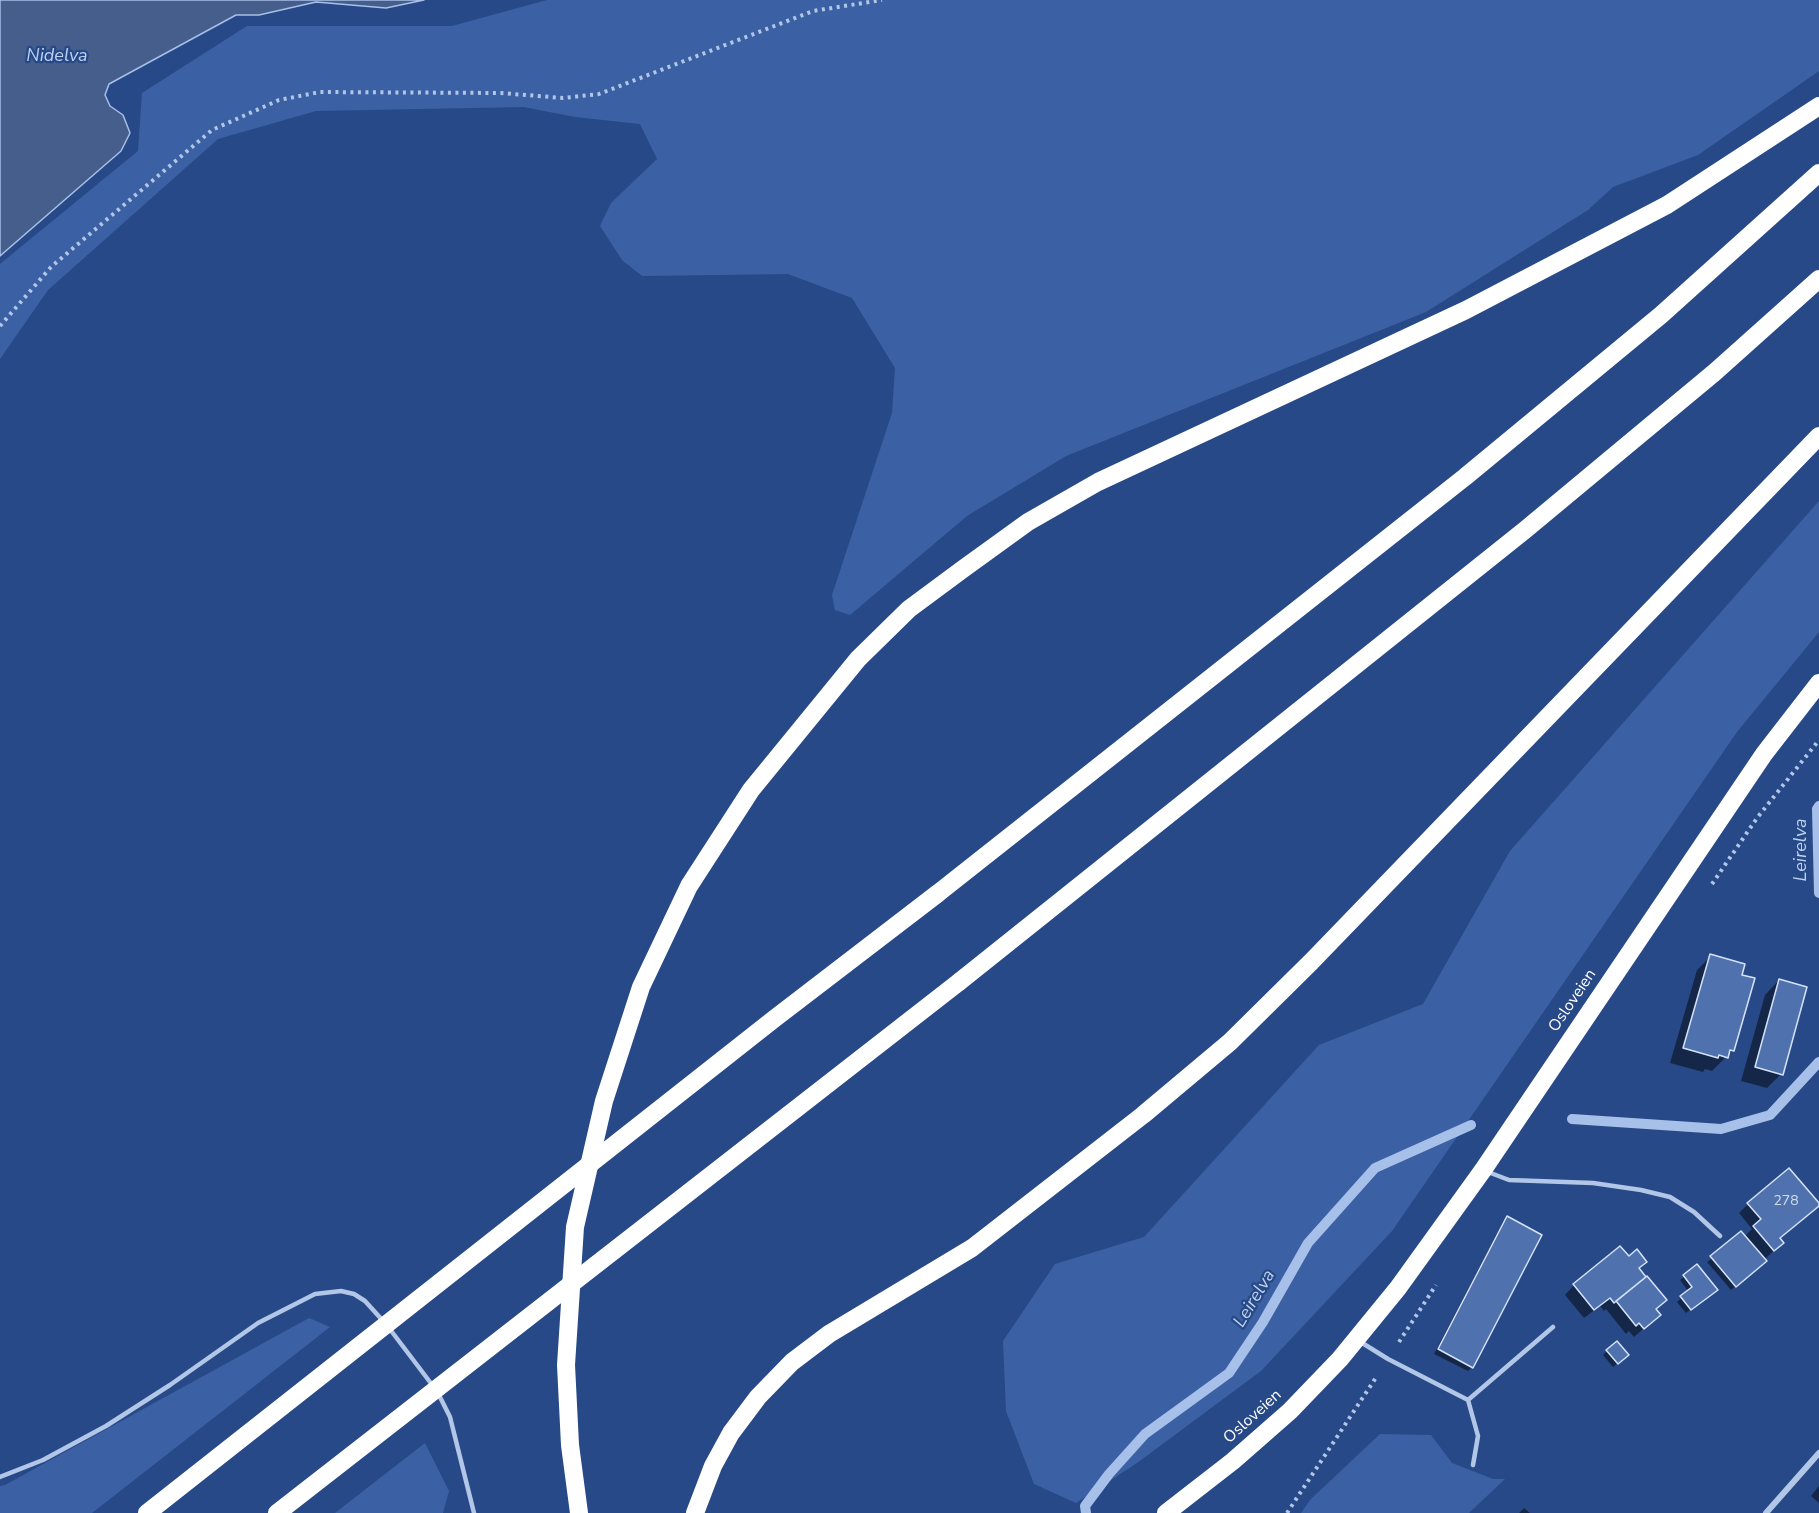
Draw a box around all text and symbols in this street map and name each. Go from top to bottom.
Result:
water label: Nidelva [26,46,88,68]
water label: Leirelva [1791,818,1813,882]
street label: Osloveien [1545,966,1601,1036]
house number: 278 [1773,1194,1799,1210]
water label: Leirelva [1229,1266,1281,1332]
street label: Osloveien [1220,1386,1286,1448]

